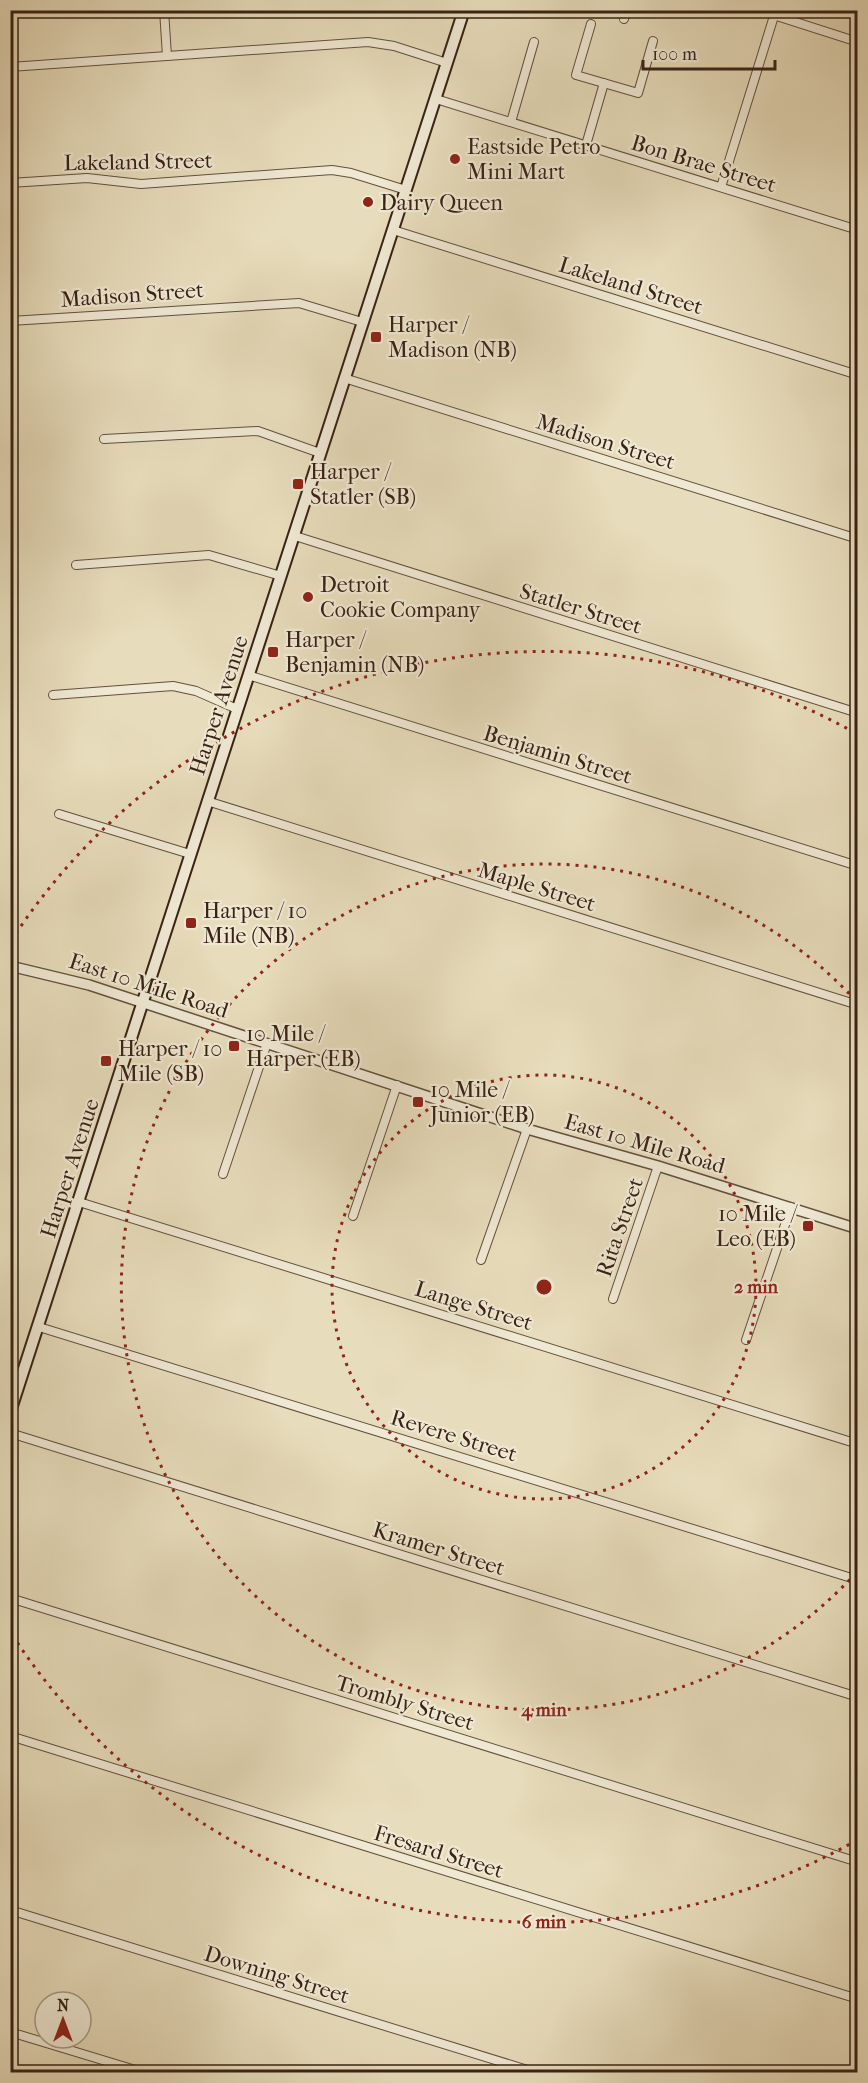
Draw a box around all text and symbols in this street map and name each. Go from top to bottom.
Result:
scale bar [643,33,775,71]
text: 100 m [652,44,697,65]
street label: Bon Brae Street [628,130,780,198]
place label: Eastside Petro Mini Mart [467,134,601,185]
street label: Lakeland Street [63,148,213,176]
marker: Eastside Petro Mini Mart [448,152,462,166]
place label: Dairy Queen [380,190,503,216]
marker: Dairy Queen [361,195,375,209]
street label: Lakeland Street [556,252,706,320]
street label: Madison Street [60,277,205,313]
place label: Harper / Madison (NB) [388,312,517,363]
marker: Harper / Madison (NB) [369,330,383,344]
street label: Madison Street [533,409,678,475]
place label: Harper / Statler (SB) [310,459,416,510]
marker: Harper / Statler (SB) [291,477,305,491]
place label: Detroit Cookie Company [320,572,482,623]
street label: Statler Street [517,578,645,640]
marker: Detroit Cookie Company [301,590,315,604]
place label: Harper / Benjamin (NB) [285,627,424,678]
street label: Harper Avenue [184,632,254,778]
marker: Harper / Benjamin (NB) [266,645,280,659]
street label: Benjamin Street [480,720,635,790]
street label: Maple Street [475,857,599,917]
place label: Harper / 10 Mile (NB) [203,898,307,949]
marker: Harper / 10 Mile (NB) [184,916,198,930]
street label: East 10 Mile Road [66,948,233,1024]
place label: 10 Mile / Harper (EB) [246,1021,361,1072]
place label: Harper / 10 Mile (SB) [118,1036,222,1087]
marker: 10 Mile / Harper (EB) [227,1039,241,1053]
marker: Harper / 10 Mile (SB) [99,1054,113,1068]
place label: 10 Mile / Junior (EB) [428,1077,535,1128]
street label: Harper Avenue [35,1095,105,1241]
marker: 10 Mile / Junior (EB) [411,1095,425,1109]
street label: East 10 Mile Road [561,1109,729,1180]
street label: Rita Street [591,1174,649,1280]
place label: 10 Mile / Leo (EB) [716,1201,798,1252]
marker: 10 Mile / Leo (EB) [801,1219,815,1233]
street label: Lange Street [412,1276,536,1336]
centre of rings [534,1277,554,1297]
text: 2 min [734,1277,778,1298]
street label: Revere Street [387,1404,520,1468]
street label: Kramer Street [370,1517,508,1581]
street label: Trombly Street [332,1670,477,1736]
text: 4 min [520,1700,567,1721]
street label: Fresard Street [371,1820,507,1884]
text: 6 min [522,1912,567,1933]
street label: Downing Street [201,1941,353,2009]
north arrow [33,1990,93,2050]
text: N [57,1996,70,2015]

